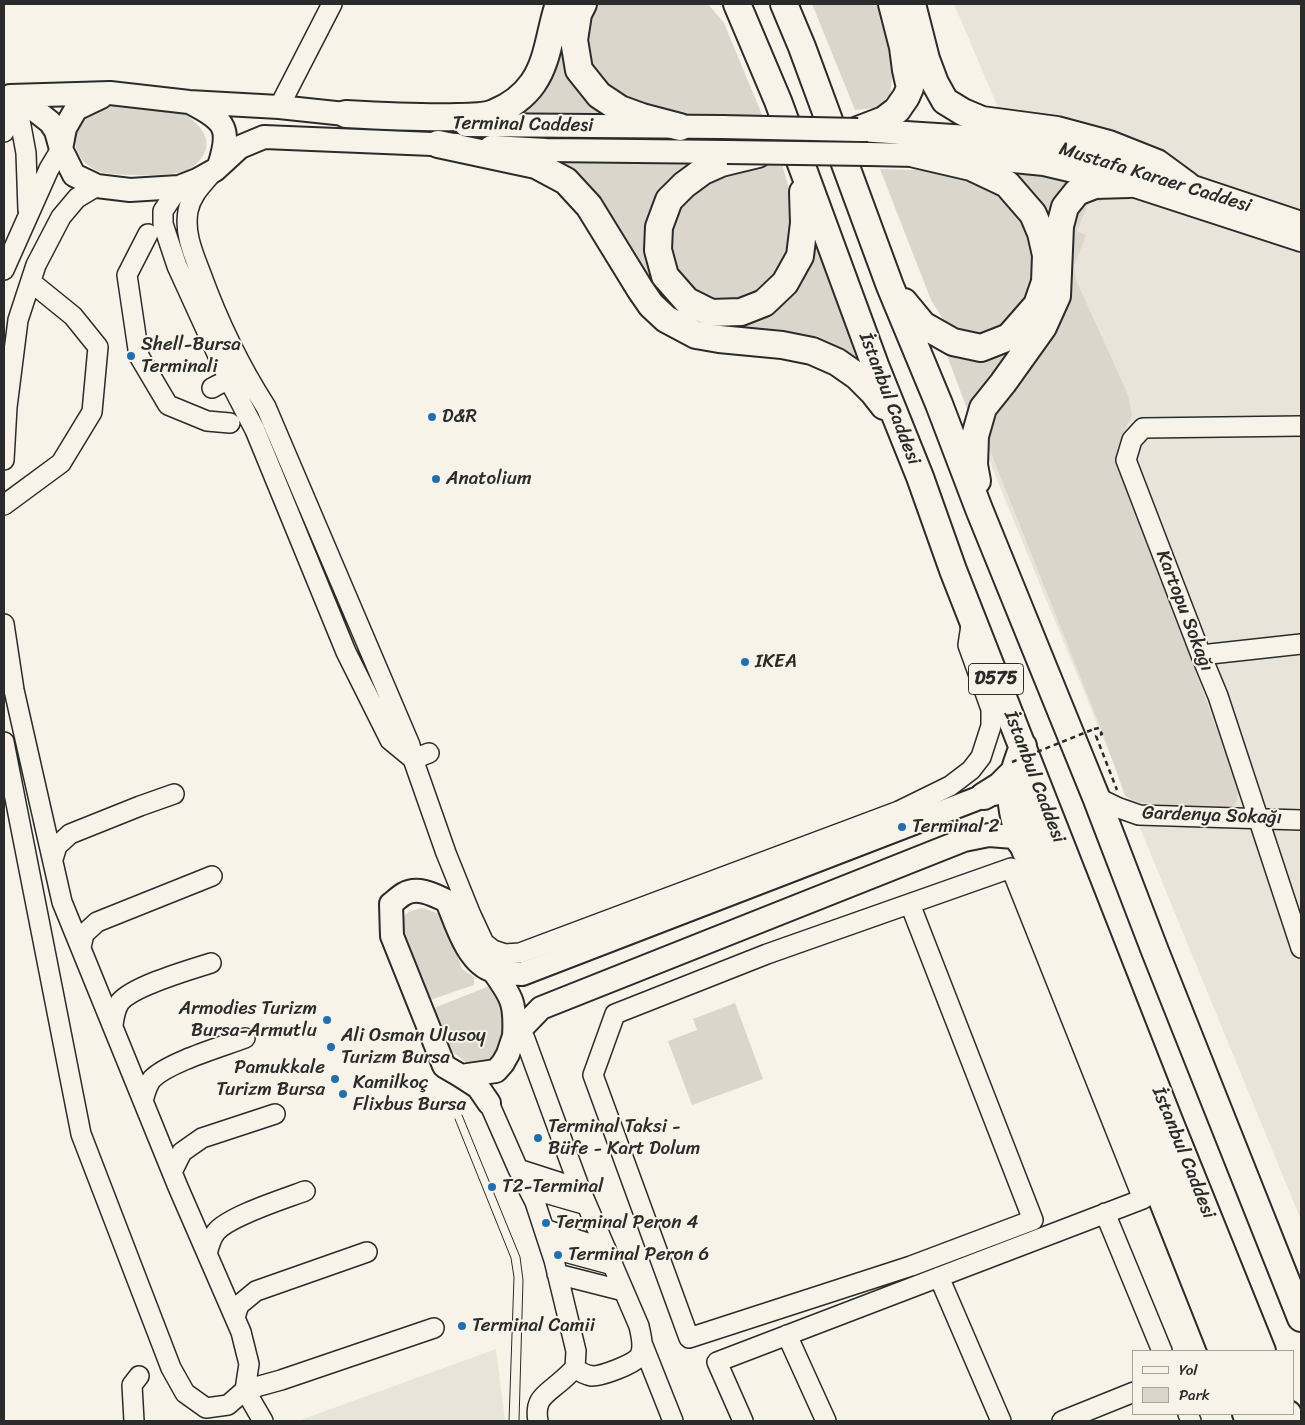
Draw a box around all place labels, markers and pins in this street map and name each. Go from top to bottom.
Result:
place label: Shell-Bursa Terminali [141,334,241,378]
marker: Shell-Bursa Terminali [125,350,137,362]
place label: D&R [442,406,477,428]
marker: D&R [426,411,438,423]
place label: Anatolium [446,468,532,490]
marker: Anatolium [430,473,442,485]
place label: IKEA [755,651,797,673]
marker: IKEA [739,656,751,668]
place label: Terminal 2 [912,816,999,838]
marker: Terminal 2 [896,821,908,833]
place label: Armodies Turizm Bursa-Armutlu [179,998,317,1042]
marker: Armodies Turizm Bursa-Armutlu [321,1014,333,1026]
place label: Ali Osman Ulusoy Turizm Bursa [341,1025,486,1069]
marker: Ali Osman Ulusoy Turizm Bursa [325,1041,337,1053]
place label: Pamukkale Turizm Bursa [216,1057,325,1101]
place label: Kamilkoç Flixbus Bursa [353,1072,466,1116]
marker: Pamukkale Turizm Bursa [329,1073,341,1085]
marker: Kamilkoç Flixbus Bursa [337,1088,349,1100]
place label: Terminal Taksi - Büfe - Kart Dolum [548,1116,700,1160]
marker: Terminal Taksi - Büfe - Kart Dolum [532,1132,544,1144]
place label: T2-Terminal [502,1176,603,1198]
marker: T2-Terminal [486,1181,498,1193]
place label: Terminal Peron 4 [556,1212,698,1234]
marker: Terminal Peron 4 [540,1217,552,1229]
place label: Terminal Peron 6 [568,1244,709,1266]
marker: Terminal Peron 6 [552,1249,564,1261]
place label: Terminal Camii [472,1315,595,1337]
marker: Terminal Camii [456,1320,468,1332]

